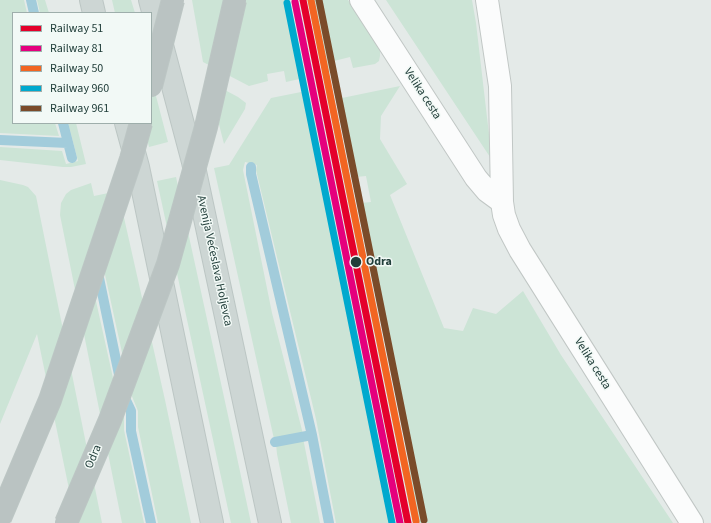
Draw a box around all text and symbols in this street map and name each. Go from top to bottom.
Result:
legend [12,12,152,124]
text: Railway 51 [50,20,103,37]
text: Railway 81 [50,40,103,57]
text: Railway 50 [50,60,103,77]
street label: Velika cesta [400,66,444,122]
text: Railway 960 [50,80,109,97]
text: Railway 961 [50,100,109,117]
street label: Avenija Većeslava Holjevca [193,194,235,328]
marker: Odra [349,255,363,269]
place label: Odra [366,255,392,269]
street label: Velika cesta [571,336,613,392]
street label: Odra [83,443,105,471]

